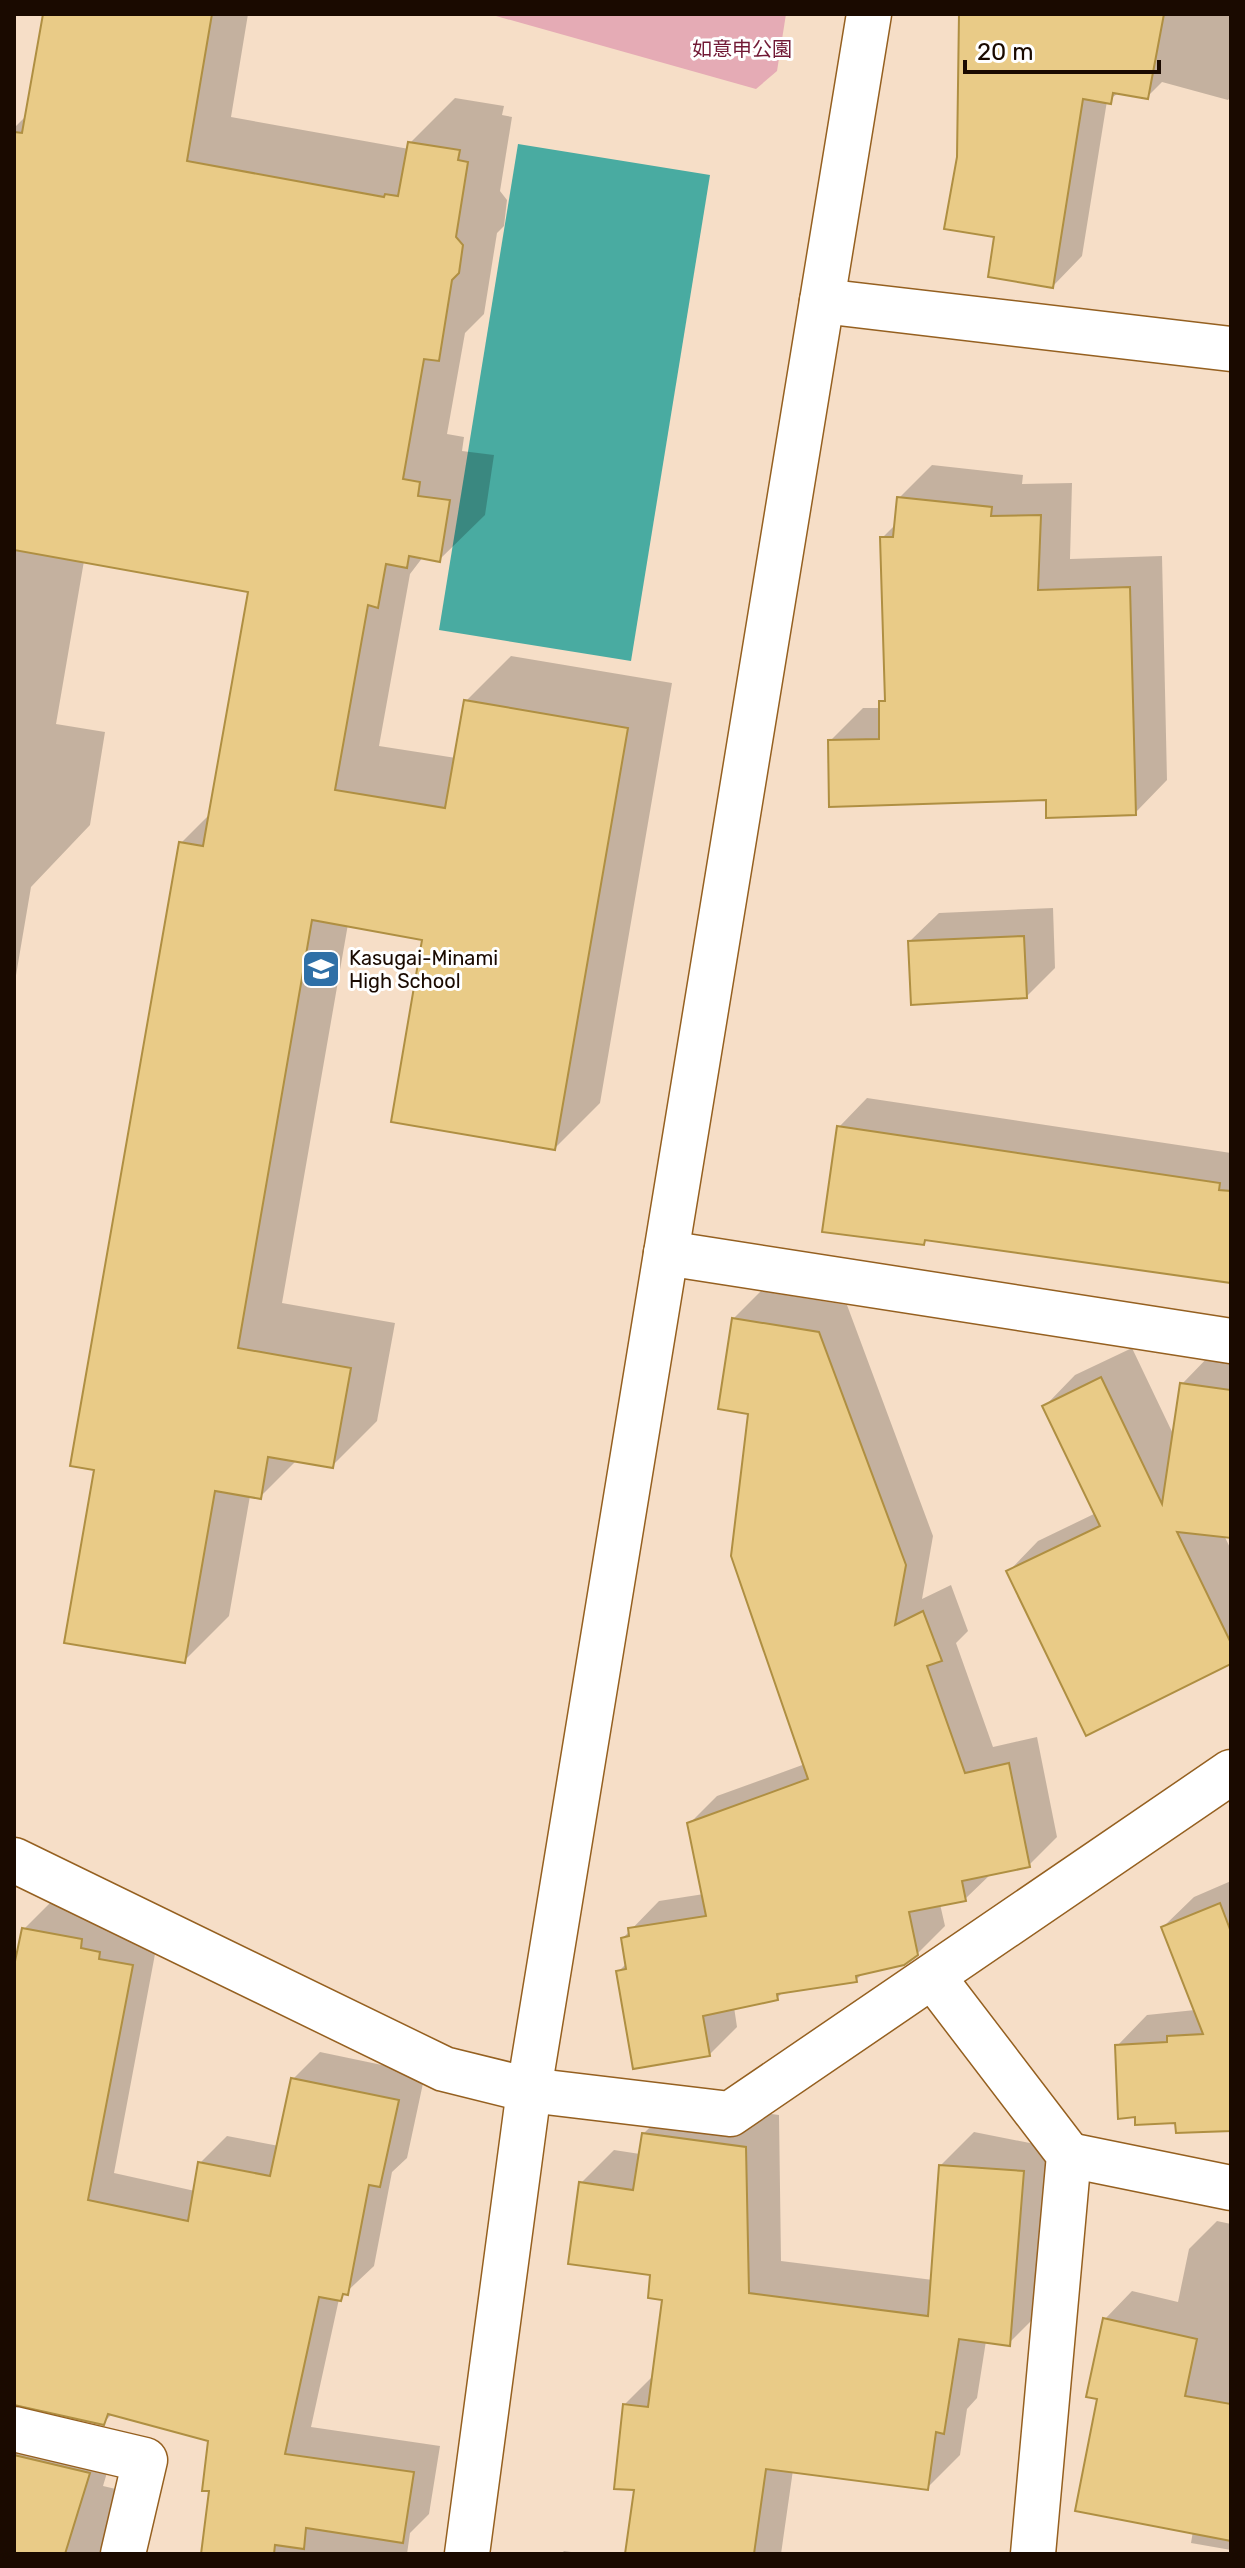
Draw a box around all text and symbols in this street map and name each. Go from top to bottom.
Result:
scale bar [965,24,1159,74]
park label: 如意申公園 [692,37,792,61]
text: 20 m [977,38,1034,66]
place label: Kasugai-Minami High School [349,946,498,993]
school or university icon: Kasugai-Minami High School [300,948,342,990]

